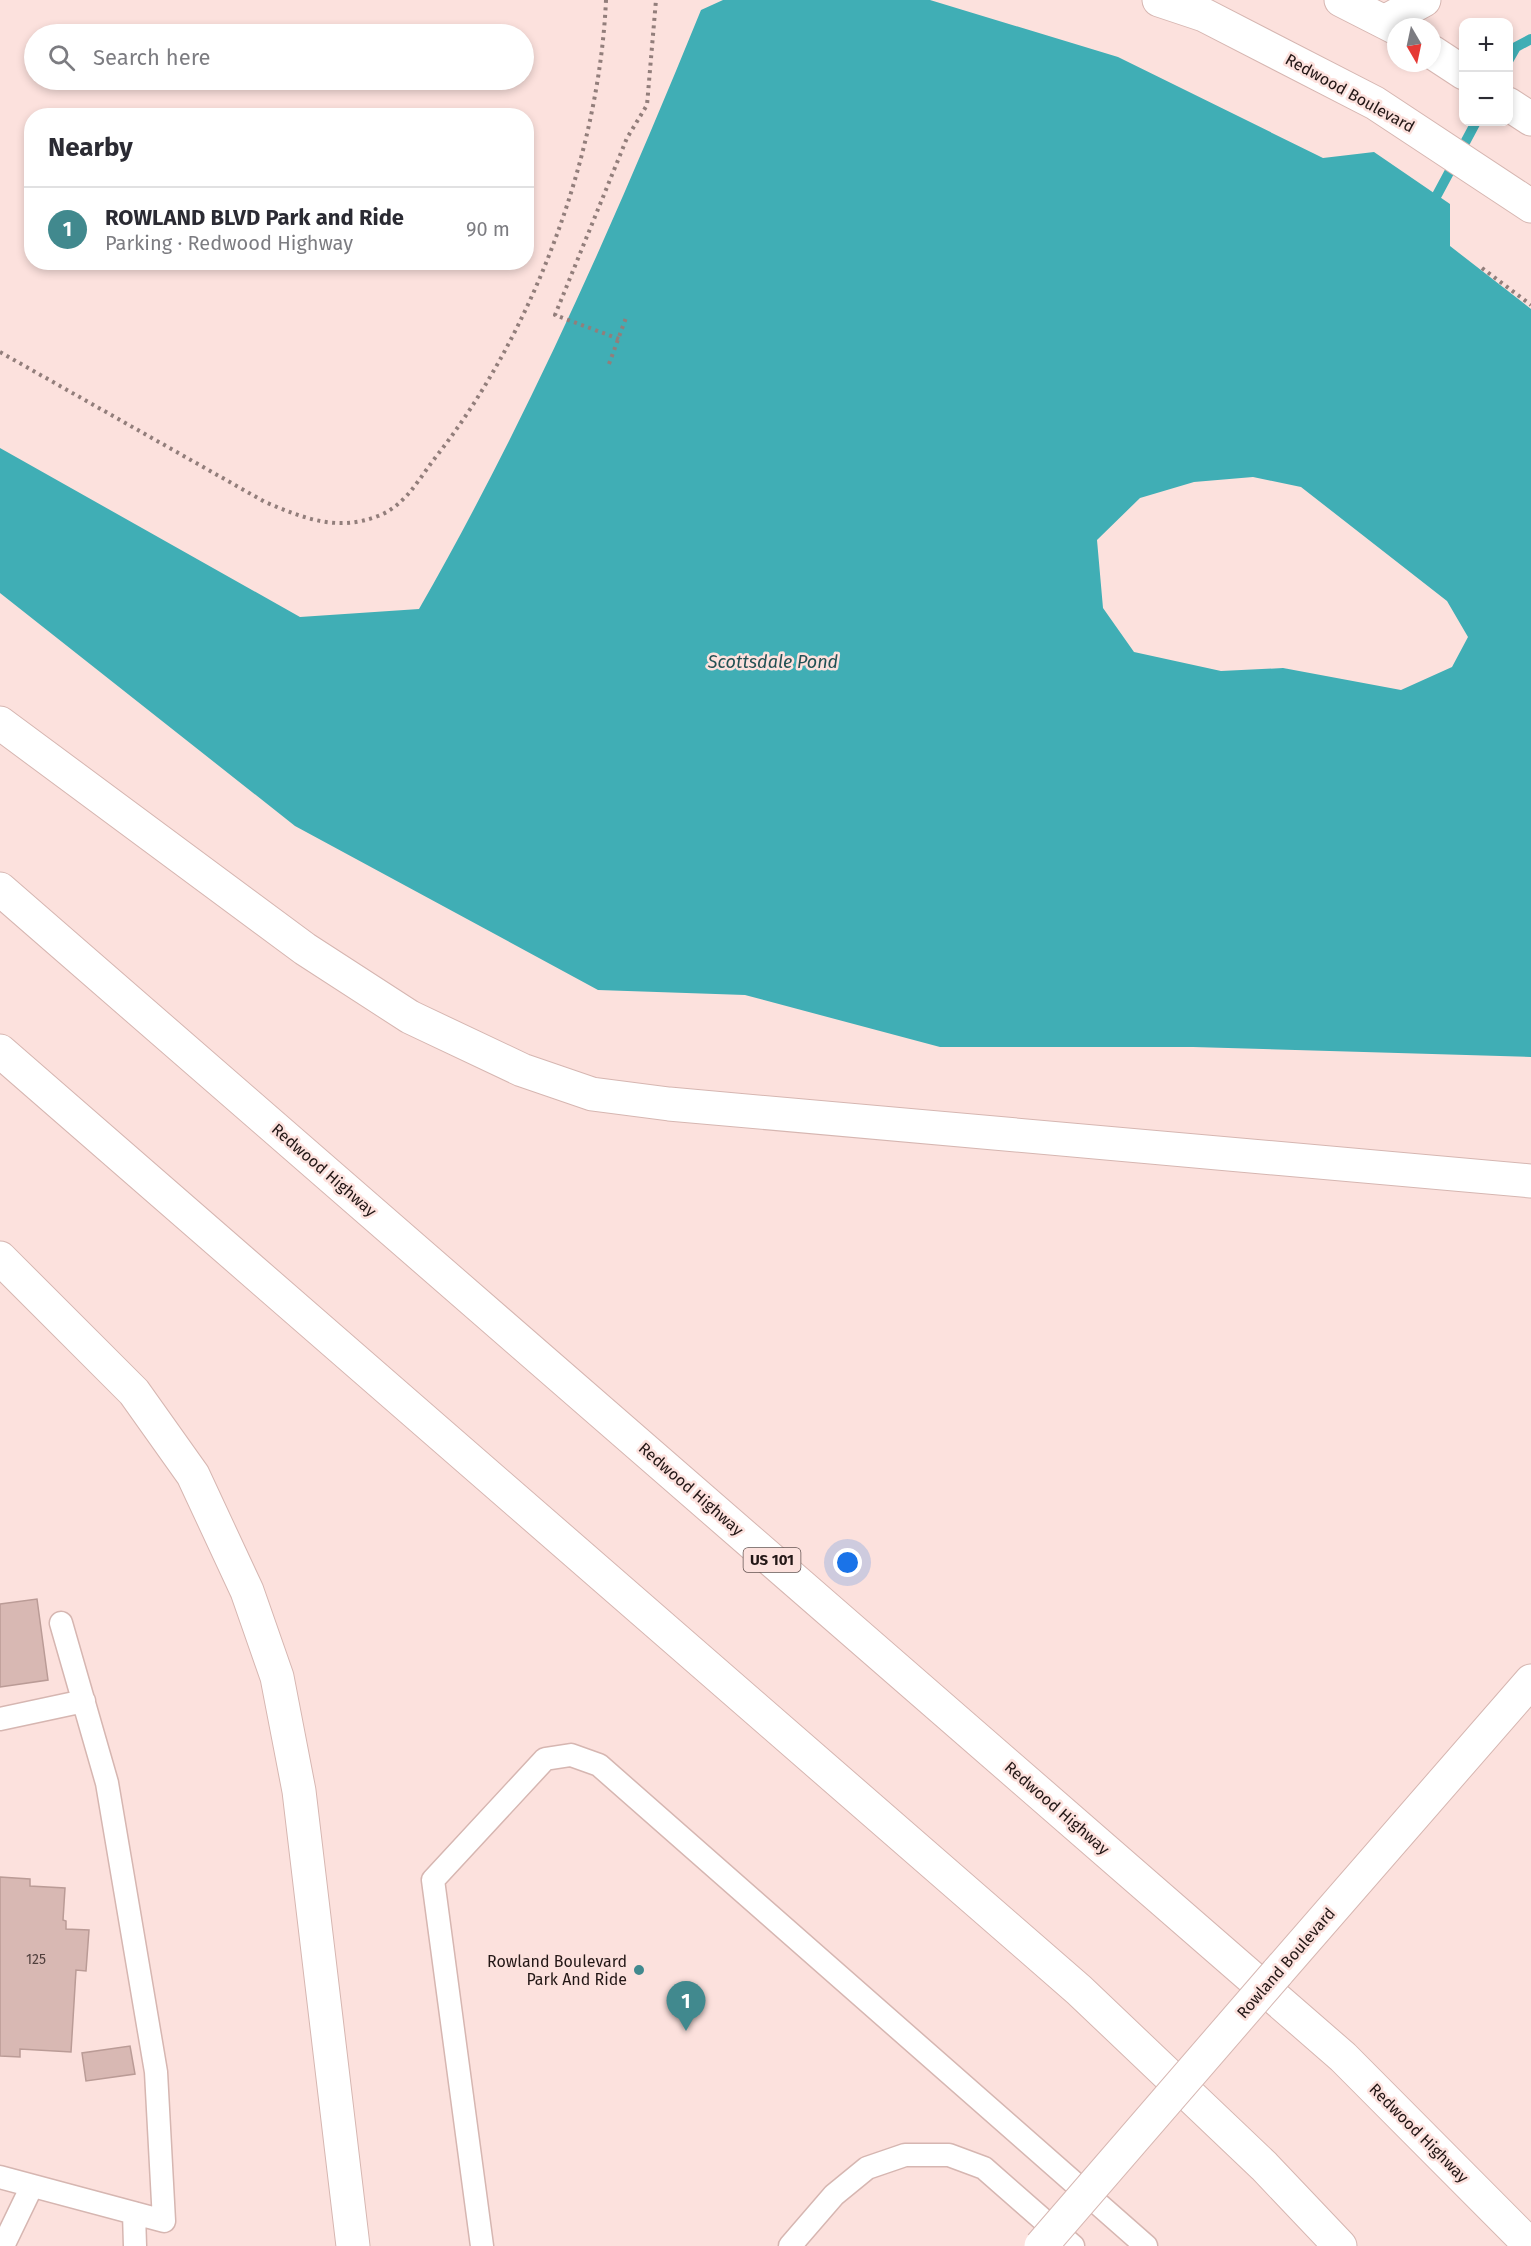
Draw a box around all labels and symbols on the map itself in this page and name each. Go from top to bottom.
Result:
north arrow [1387,18,1441,72]
street label: Redwood Boulevard [1282,50,1418,136]
water label: Scottsdale Pond [707,651,839,673]
street label: Redwood Highway [268,1119,380,1221]
street label: Redwood Highway [635,1438,747,1540]
road number: US 101 [744,1548,800,1572]
your location [833,1548,862,1577]
street label: Redwood Highway [1001,1757,1113,1859]
street label: Rowland Boulevard [1233,1904,1339,2022]
house number: 125 [26,1951,46,1968]
place label: Rowland Boulevard Park And Ride [487,1952,627,1989]
marker: Rowland Boulevard Park And Ride [632,1963,646,1977]
pin: 1 [666,1982,706,2031]
street label: Redwood Highway [1365,2079,1473,2187]

